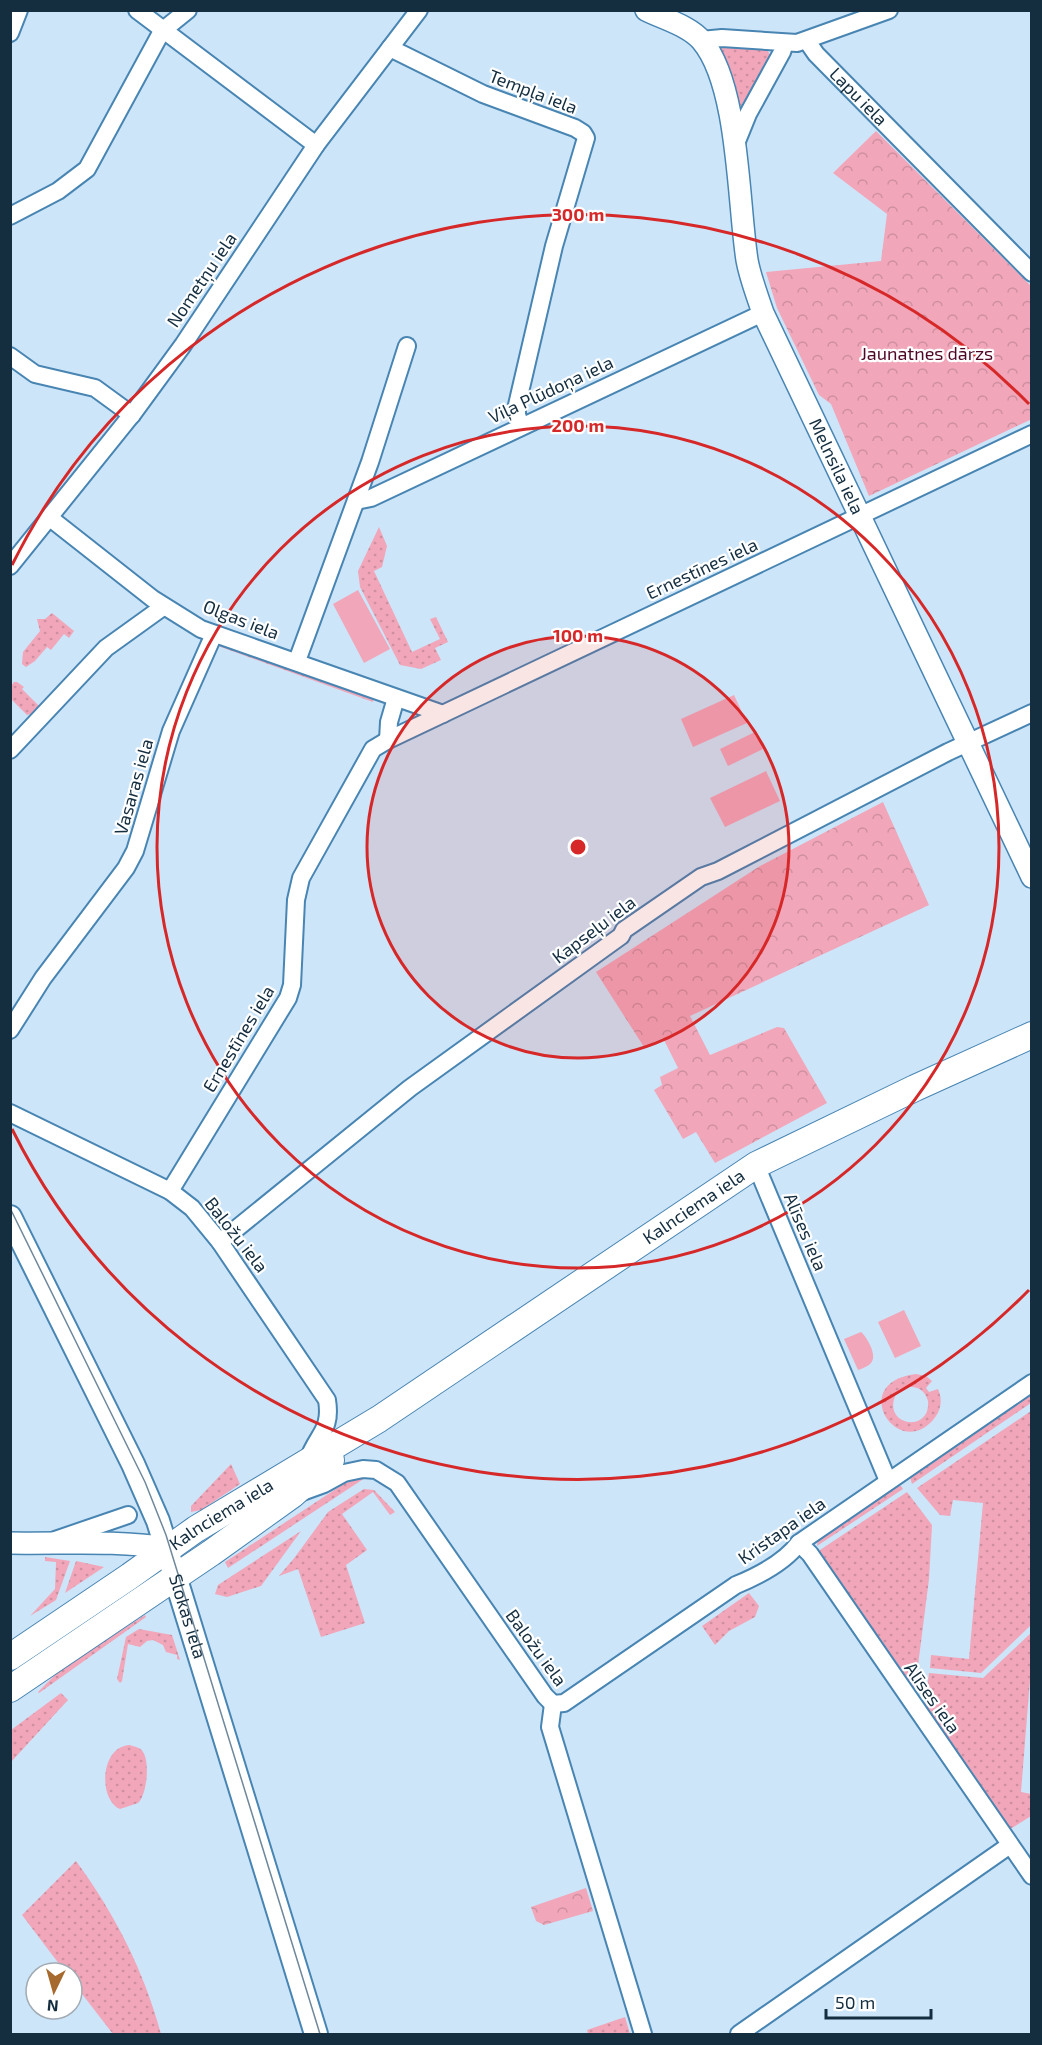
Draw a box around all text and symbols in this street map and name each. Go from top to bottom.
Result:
street label: Lapu iela [825,62,893,130]
street label: Tempļa iela [486,64,581,119]
text: 300 m [552,203,604,225]
street label: Nometņu iela [161,228,242,331]
park label: Jaunatnes dārzs [861,342,993,364]
street label: Viļa Plūdoņa iela [485,351,617,429]
text: 200 m [552,414,604,436]
street label: Melnsila iela [805,415,869,518]
street label: Ernestīnes iela [642,533,761,604]
street label: Olgas iela [200,595,283,644]
text: 100 m [553,624,603,646]
street label: Vasaras iela [109,736,157,837]
centre of rings [568,837,588,857]
street label: Kapseļu iela [547,891,640,968]
street label: Ernestīnes iela [198,981,279,1096]
street label: Kalnciema iela [638,1164,749,1248]
street label: Alīses iela [780,1189,832,1274]
street label: Baložu iela [201,1192,273,1276]
street label: Kalnciema iela [165,1473,277,1555]
street label: Kristapa iela [733,1492,829,1568]
street label: Slokas iela [165,1571,212,1661]
street label: Baložu iela [502,1605,572,1690]
street label: Alīses iela [900,1657,965,1737]
north arrow [24,1961,84,2021]
scale bar [826,1982,931,2020]
text: 50 m [835,1991,875,2013]
text: N [46,1996,59,2016]

